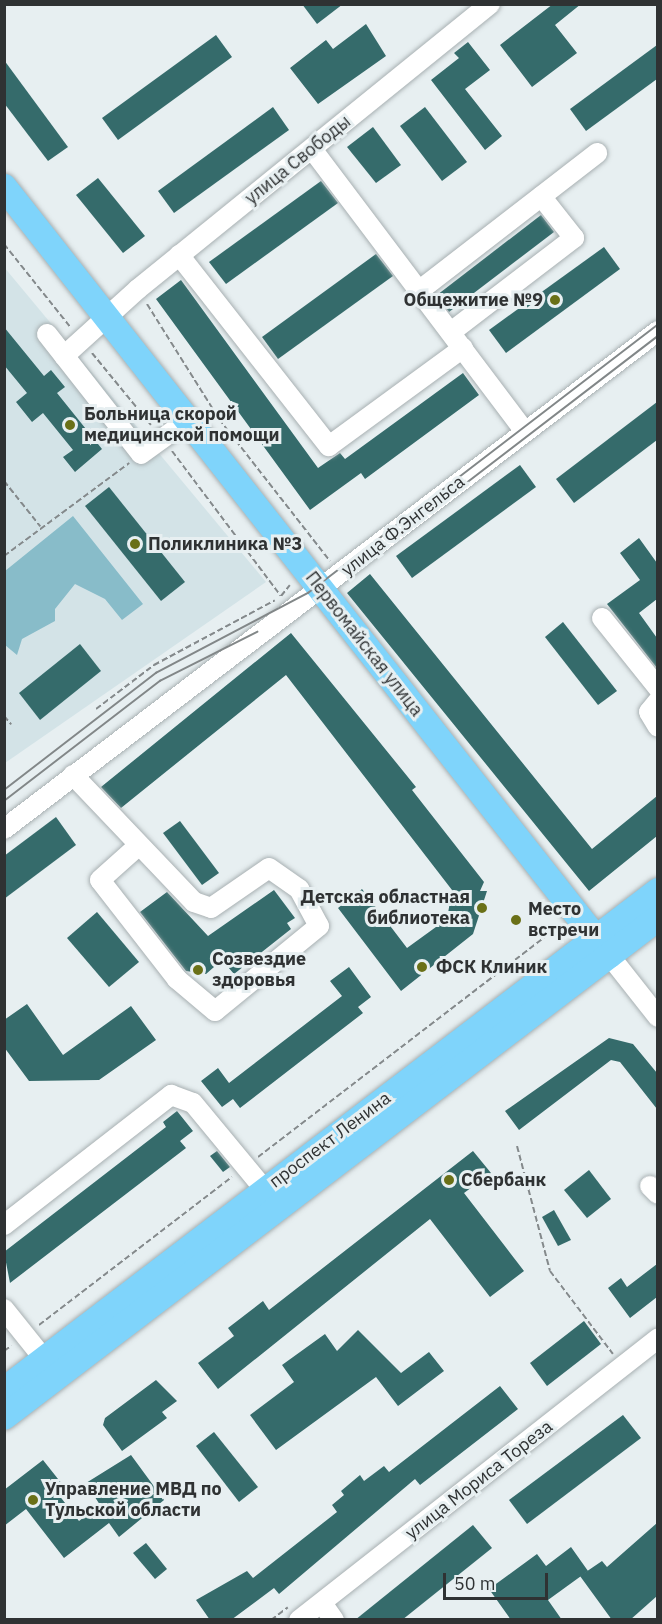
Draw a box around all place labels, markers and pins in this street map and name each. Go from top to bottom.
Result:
place label: Общежитие №9 [404,289,543,311]
marker: Общежитие №9 [548,293,562,307]
place label: Больница скорой медицинской помощи [84,404,280,446]
marker: Больница скорой медицинской помощи [61,416,79,434]
place label: Поликлиника №3 [148,533,302,555]
marker: Поликлиника №3 [126,535,144,553]
place label: Детская областная библиотека [300,887,470,930]
place label: Место встречи [528,899,599,942]
marker: Детская областная библиотека [475,901,489,915]
marker: Место встречи [509,913,523,927]
place label: Созвездие здоровья [212,949,306,992]
place label: ФСК Клиник [436,956,547,978]
marker: ФСК Клиник [413,958,431,976]
marker: Созвездие здоровья [189,961,207,979]
place label: Сбербанк [461,1169,546,1191]
marker: Сбербанк [442,1173,456,1187]
place label: Управление МВД по Тульской области [45,1479,222,1522]
marker: Управление МВД по Тульской области [26,1493,40,1507]

